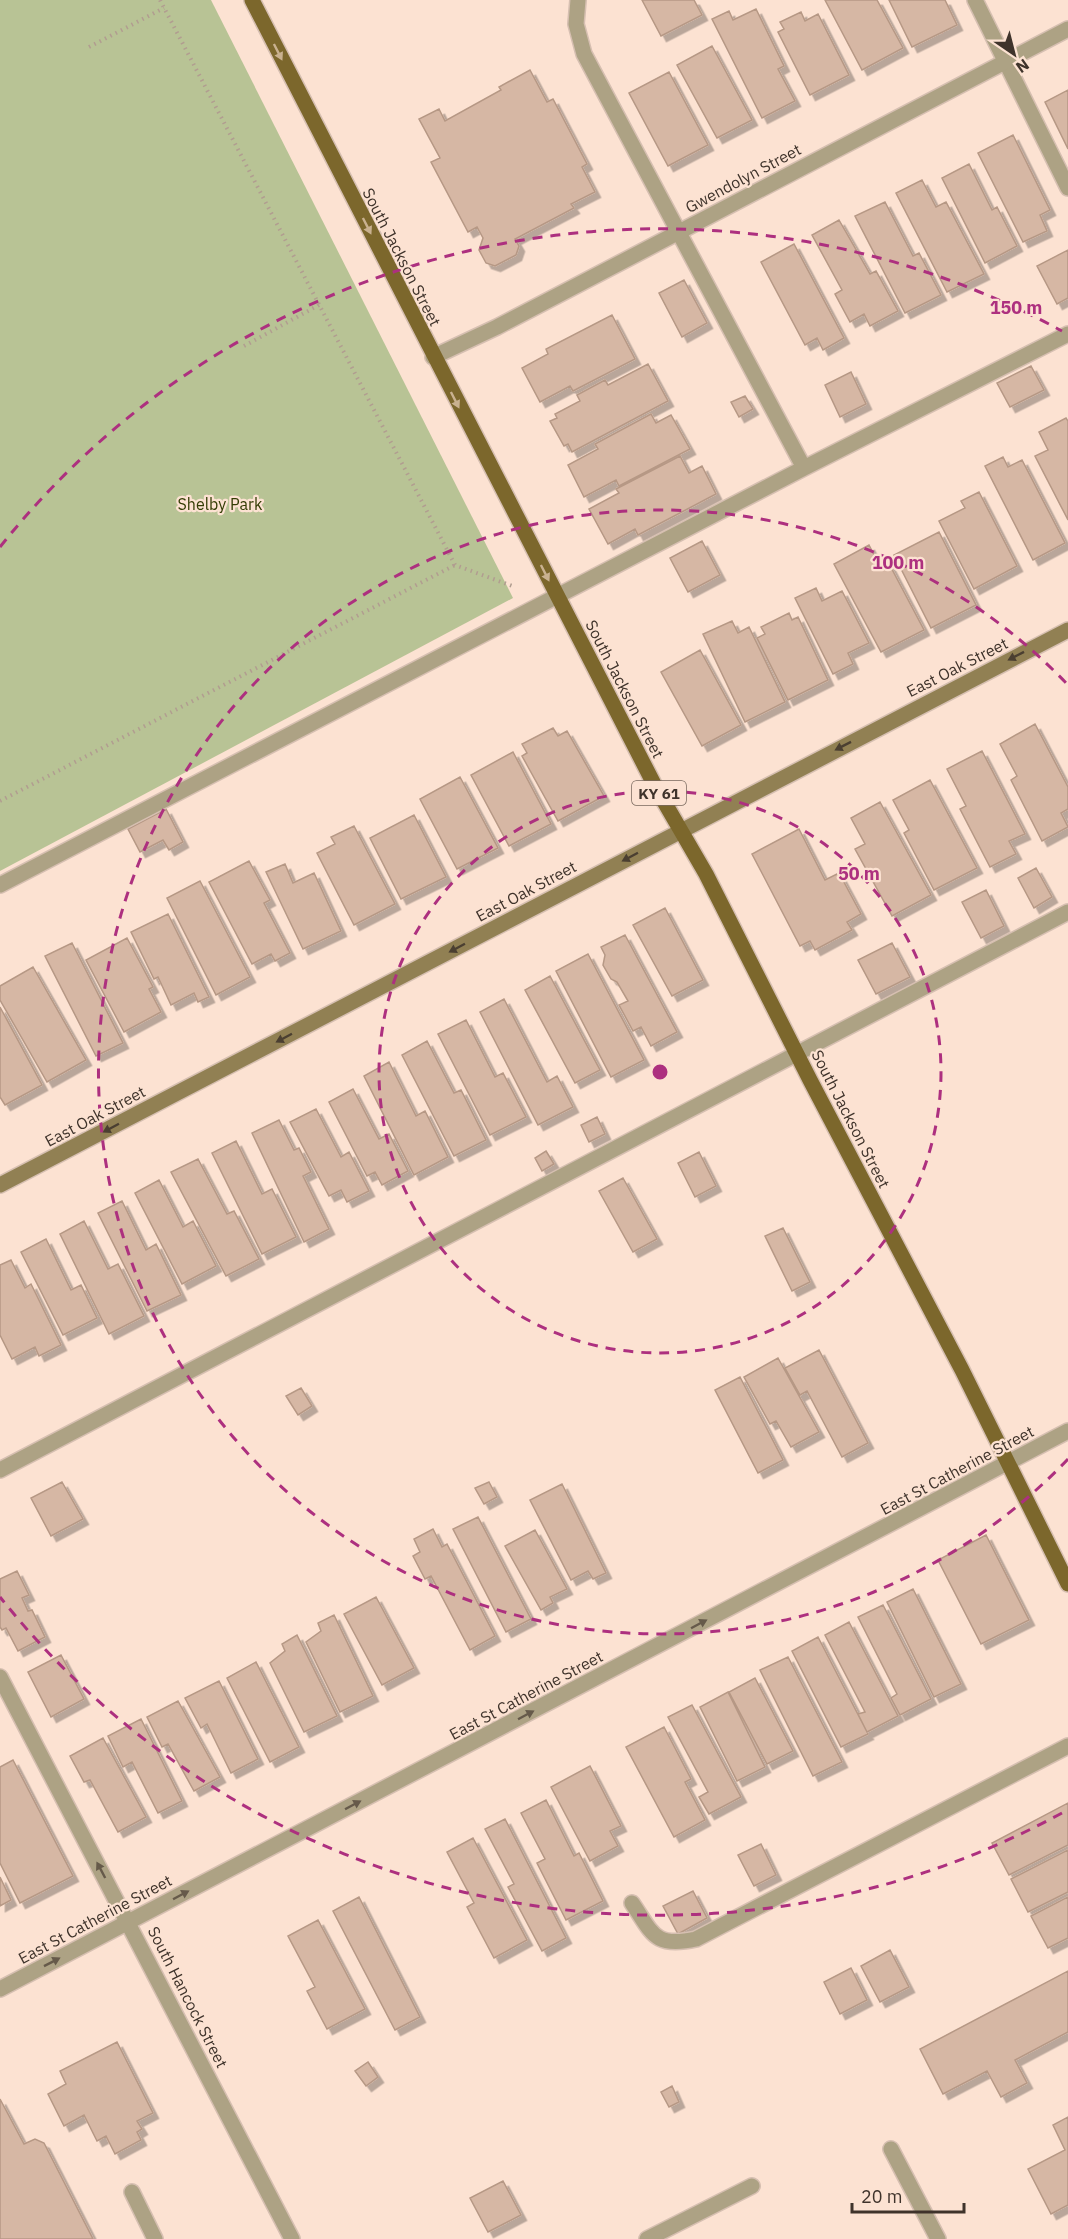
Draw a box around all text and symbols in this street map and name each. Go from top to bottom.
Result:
north arrow [984,24,1044,84]
one-way arrow [273,44,283,61]
text: N [1012,55,1033,78]
street label: Gwendolyn Street [682,139,804,217]
street label: South Jackson Street [359,185,445,329]
one-way arrow [361,217,371,235]
text: 150 m [990,296,1042,319]
one-way arrow [451,391,460,408]
park label: Shelby Park [178,494,263,514]
text: 100 m [872,551,924,574]
one-way arrow [540,564,550,581]
street label: South Jackson Street [582,617,668,761]
street label: East Oak Street [903,633,1011,701]
one-way arrow [1007,651,1025,661]
one-way arrow [834,741,852,751]
road number: KY 61 [632,781,686,805]
one-way arrow [621,853,638,862]
street label: East Oak Street [472,856,580,926]
text: 50 m [838,862,880,885]
one-way arrow [448,943,465,952]
one-way arrow [275,1033,292,1042]
street label: South Jackson Street [808,1047,894,1191]
centre of rings [650,1062,670,1082]
street label: East Oak Street [41,1081,149,1151]
one-way arrow [102,1123,119,1133]
street label: East St Catherine Street [877,1421,1037,1519]
one-way arrow [690,1620,708,1630]
street label: East St Catherine Street [446,1646,606,1744]
one-way arrow [518,1710,535,1719]
one-way arrow [345,1800,362,1810]
one-way arrow [96,1862,106,1879]
street label: East St Catherine Street [15,1870,175,1968]
one-way arrow [172,1890,189,1900]
street label: South Hancock Street [144,1923,232,2071]
one-way arrow [44,1957,61,1967]
scale bar [852,2176,964,2214]
text: 20 m [861,2185,903,2208]

